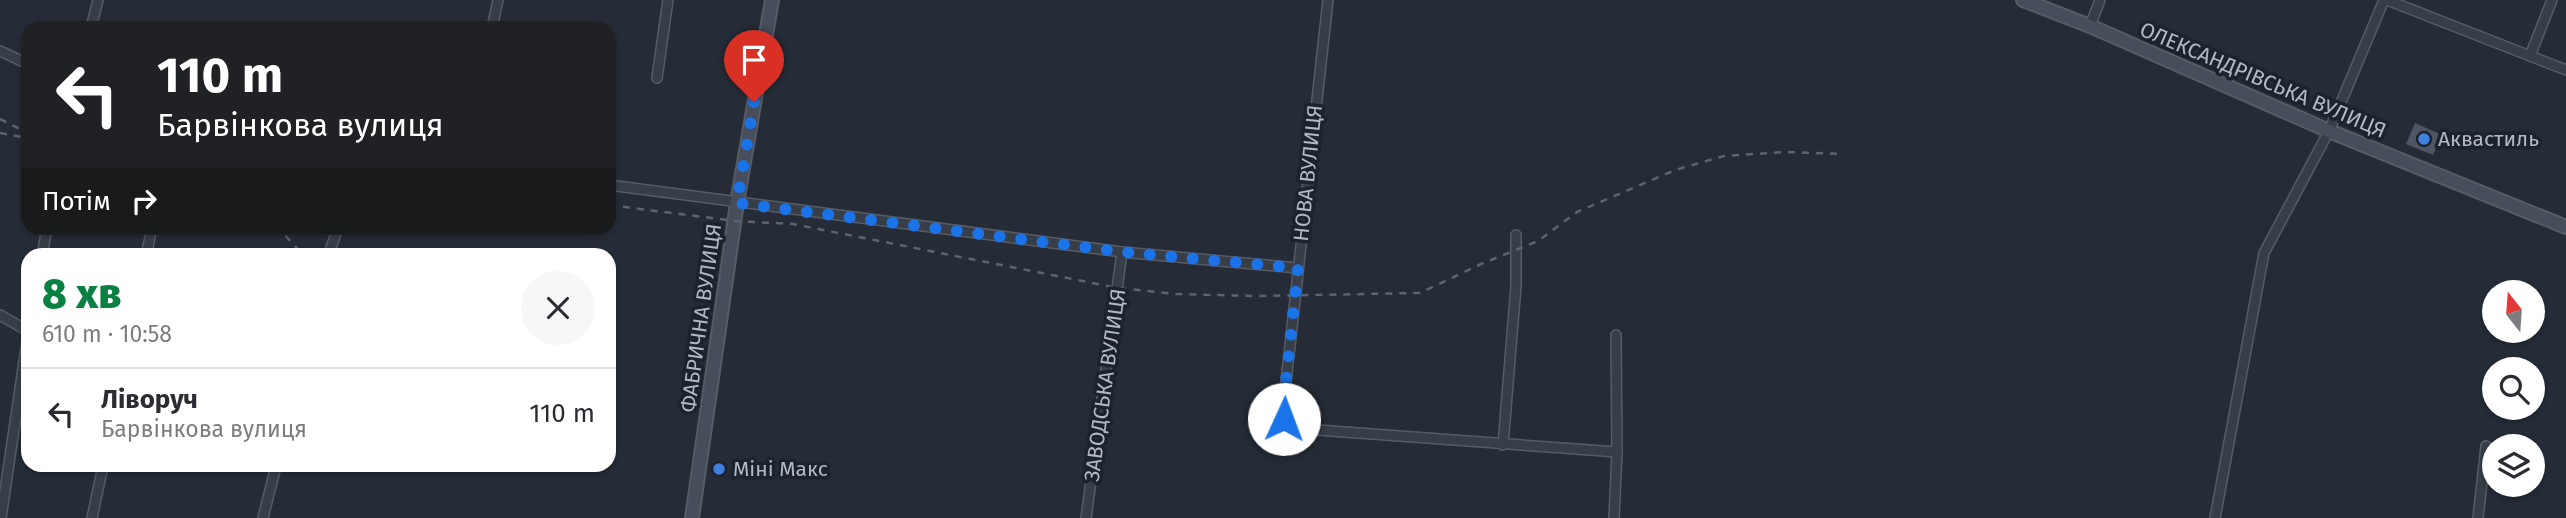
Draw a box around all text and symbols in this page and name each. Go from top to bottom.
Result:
street label: ОЛЕКСАНДРІВСЬКА ВУЛИЦЯ [2136,16,2390,144]
pin [724,30,784,102]
icon: arrive [735,41,773,79]
text: 110 m [157,46,283,105]
icon: left [42,49,133,140]
street label: НОВА ВУЛИЦЯ [1288,103,1328,243]
text: Барвінкова вулиця [157,106,444,144]
place label: Аквастиль [2438,126,2539,152]
marker: Аквастиль [2416,131,2432,147]
icon: right [125,182,163,220]
text: Потім [42,186,111,217]
street label: ФАБРИЧНА ВУЛИЦЯ [675,222,727,414]
text: 8 хв [42,269,121,319]
button: close [521,271,595,345]
north arrow [2482,280,2544,343]
map controls [2482,280,2545,497]
street label: ЗАВОДСЬКА ВУЛИЦЯ [1079,287,1131,483]
text: 610 m · 10:58 [42,320,172,348]
button: search [2482,357,2545,420]
position arrow [1247,382,1321,456]
text: Ліворуч [101,384,198,415]
icon: left [42,395,80,433]
text: 110 m [529,398,595,429]
text: Барвінкова вулиця [101,415,307,443]
button: layers [2482,434,2545,497]
place label: Міні Макс [733,456,828,482]
marker: Міні Макс [711,461,727,477]

